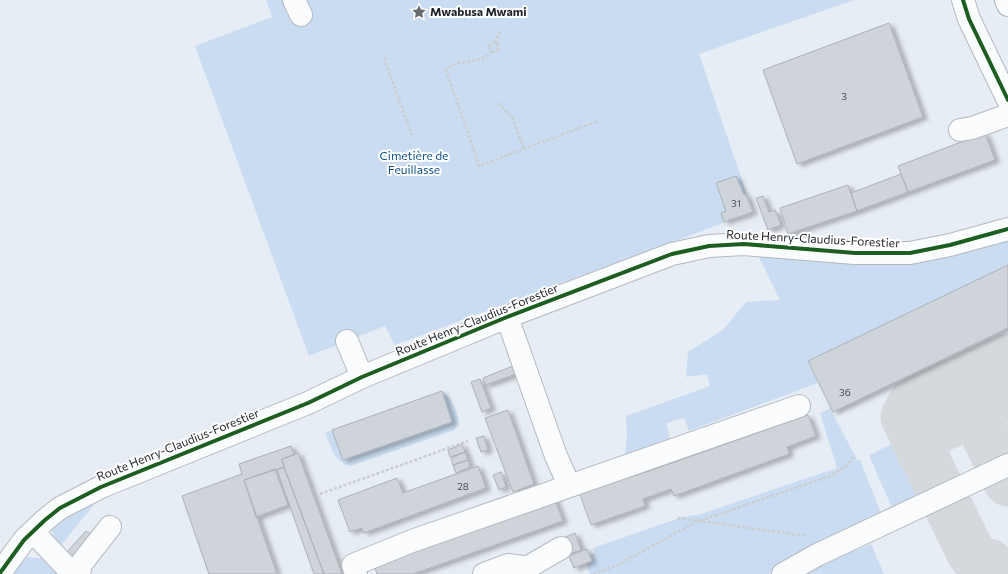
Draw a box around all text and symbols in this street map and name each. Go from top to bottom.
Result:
place icon: Mwabusa Mwami [411,4,427,20]
place label: Mwabusa Mwami [430,4,527,18]
house number: 3 [841,90,847,102]
park label: Cimetière de Feuillasse [380,148,448,176]
house number: 31 [731,197,741,209]
street label: Route Henry-Claudius-Forestier [726,226,901,250]
street label: Route Henry-Claudius-Forestier [393,280,560,358]
house number: 36 [839,386,851,398]
street label: Route Henry-Claudius-Forestier [94,405,261,483]
house number: 28 [457,480,469,492]

